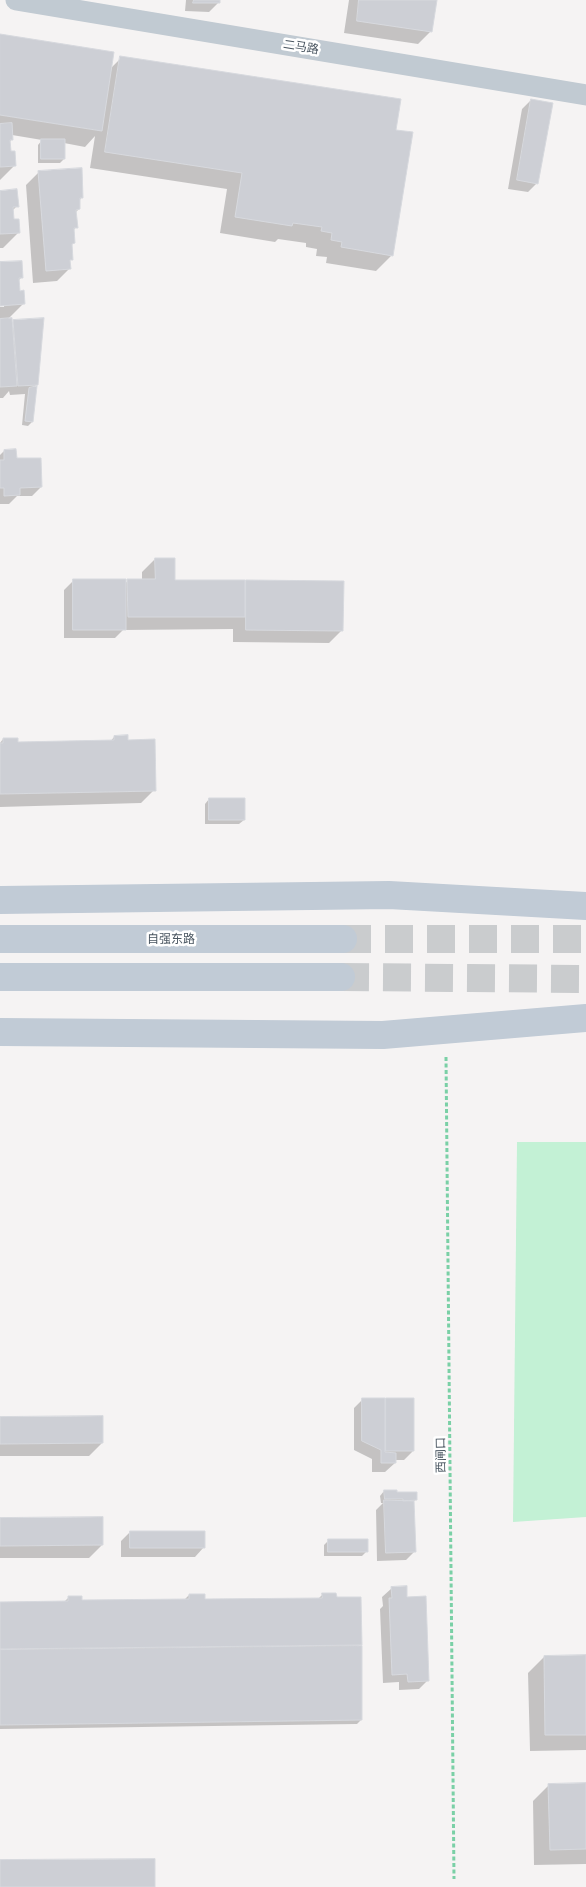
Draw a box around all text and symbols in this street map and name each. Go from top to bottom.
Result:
street label: 二马路 [282,37,320,57]
street label: 自强东路 [147,932,195,946]
street label: 西闸口 [433,1437,449,1473]

